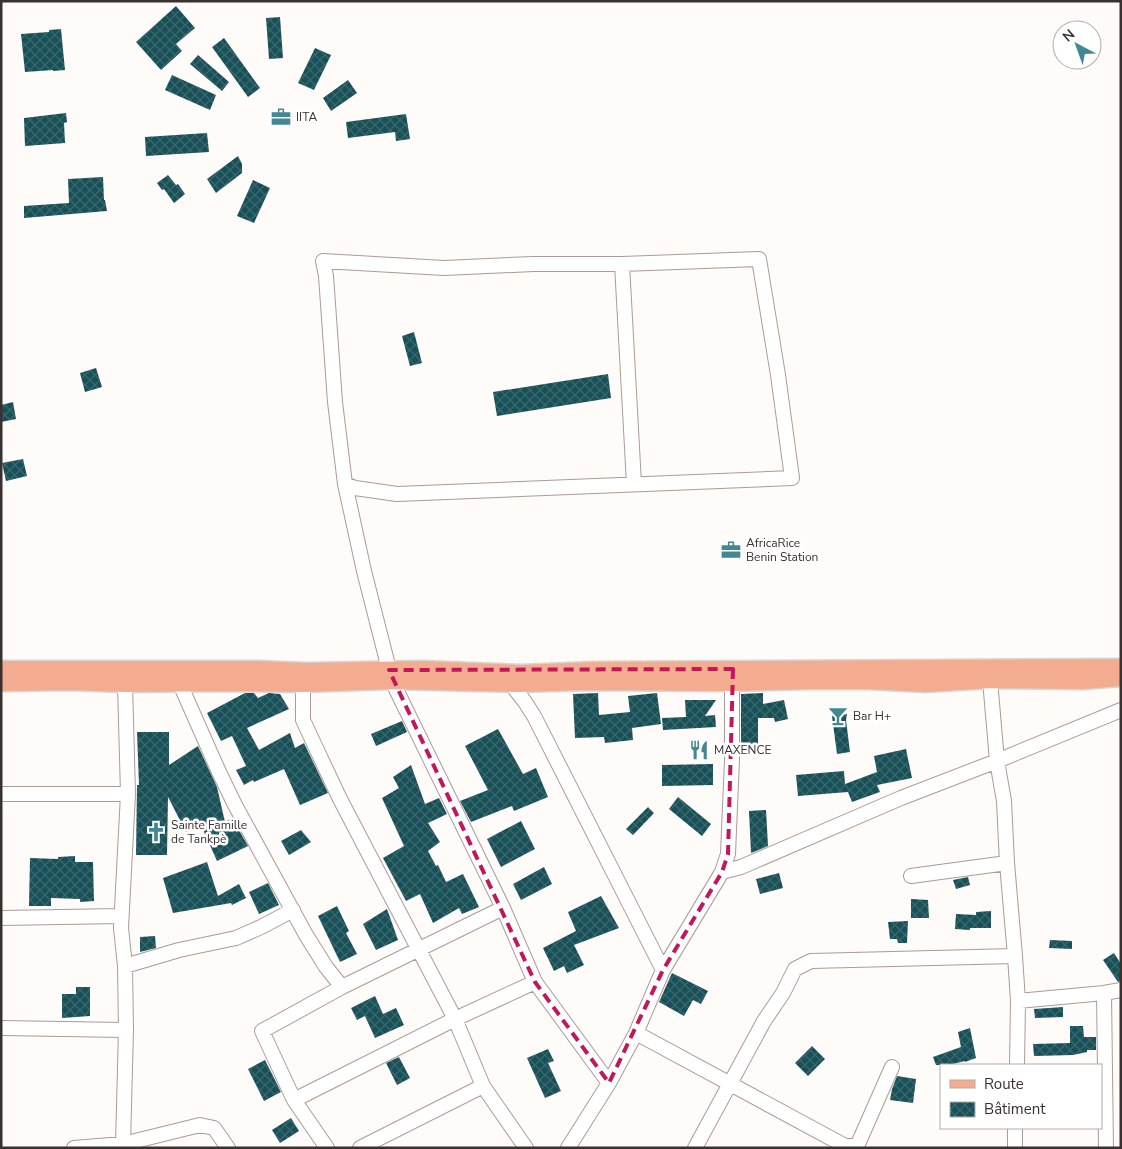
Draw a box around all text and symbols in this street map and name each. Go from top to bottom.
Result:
north arrow [1052,20,1102,70]
text: N [1059,25,1079,46]
office icon: IITA [270,106,292,128]
place label: IITA [296,109,317,125]
place label: AfricaRice Benin Station [746,535,818,565]
office icon: AfricaRice Benin Station [720,539,742,561]
bar icon: Bar H+ [827,705,849,727]
place label: Bar H+ [853,708,891,724]
restaurant icon: MAXENCE [688,739,710,761]
place label: MAXENCE [714,742,772,758]
place label: Sainte Famille de Tankpè [171,817,247,847]
church icon: Sainte Famille de Tankpè [145,821,167,843]
legend [940,1064,1102,1129]
text: Route [984,1074,1024,1094]
text: Bâtiment [984,1099,1046,1119]

